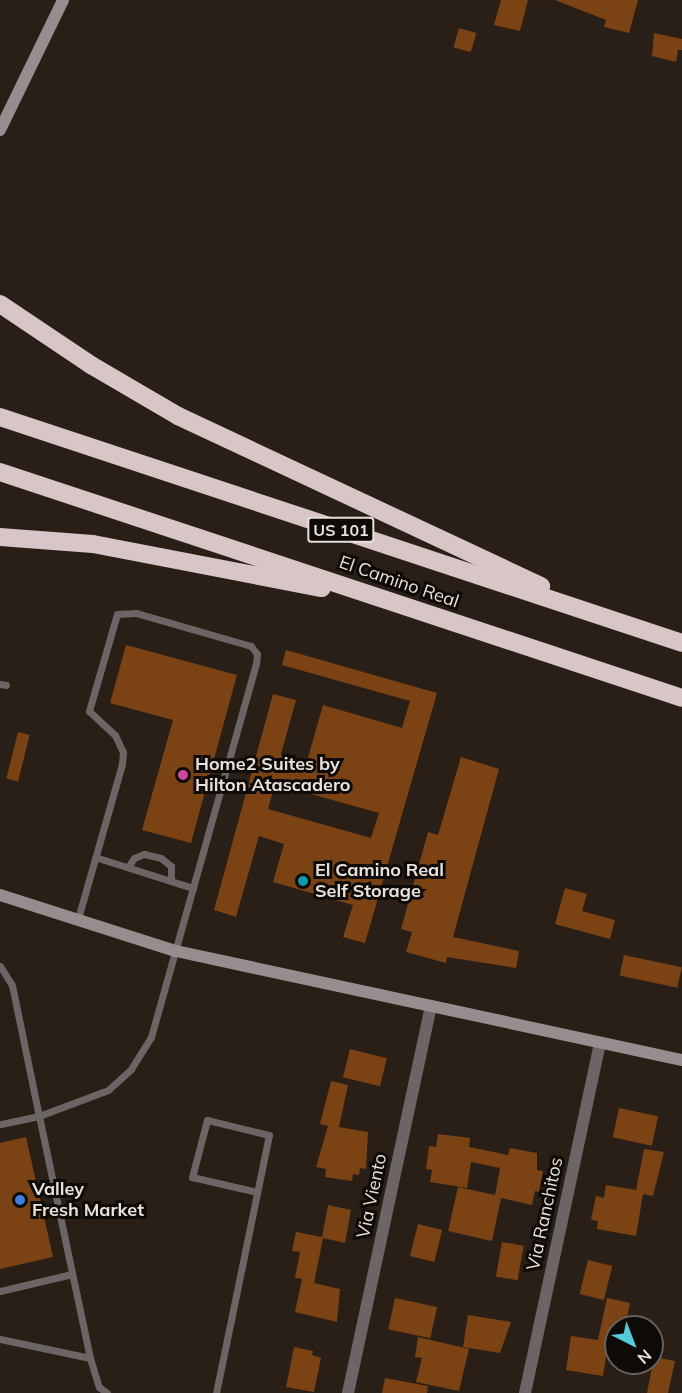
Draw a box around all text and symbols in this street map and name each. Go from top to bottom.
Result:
road number: US 101 [306,517,376,543]
street label: El Camino Real [336,551,462,613]
place label: Home2 Suites by Hilton Atascadero [195,754,351,796]
marker: Home2 Suites by Hilton Atascadero [176,768,190,782]
place label: El Camino Real Self Storage [315,860,444,902]
marker: El Camino Real Self Storage [296,874,310,888]
street label: Via Viento [352,1152,392,1240]
street label: Via Ranchitos [522,1155,568,1273]
place label: Valley Fresh Market [32,1179,144,1222]
marker: Valley Fresh Market [13,1193,27,1207]
north arrow [604,1315,664,1375]
text: N [634,1345,656,1368]

